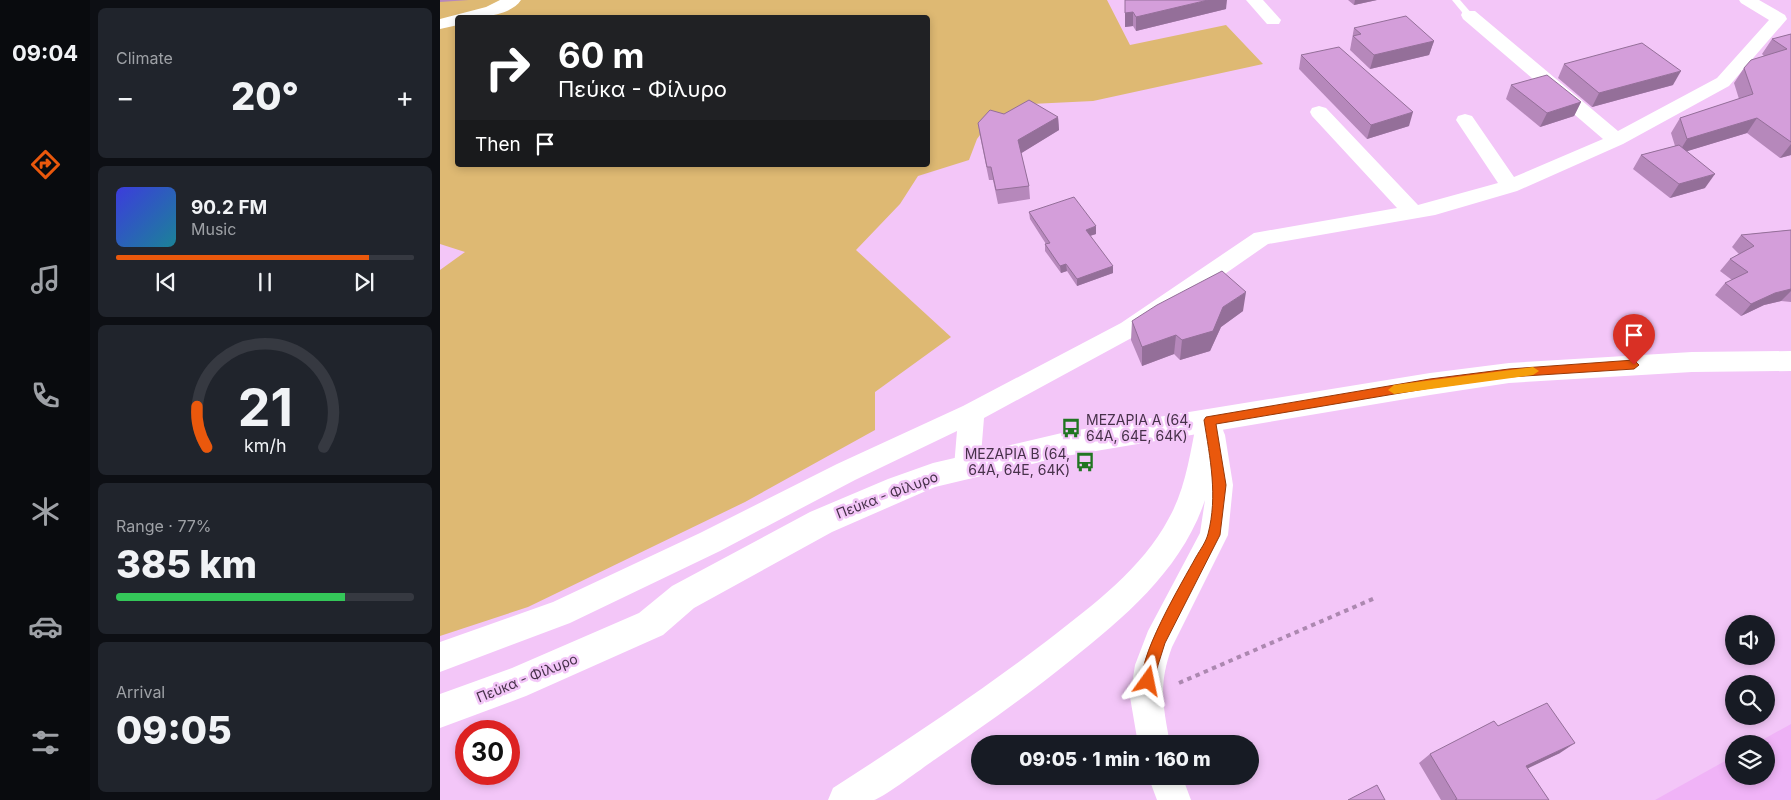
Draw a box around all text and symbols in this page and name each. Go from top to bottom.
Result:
text: 60 m [558,34,645,76]
icon: right [475,35,540,100]
text: 09:04 [12,40,78,66]
text: Climate [116,48,173,68]
text: 20° [231,73,299,119]
text: Πεύκα - Φίλυρο [558,76,727,102]
text: − [116,80,135,114]
text: + [395,80,414,114]
icon: arrive [531,130,559,158]
text: Then [475,133,521,156]
icon: directions [28,147,63,182]
text: 90.2 FM [191,196,267,219]
text: Music [191,219,236,239]
icon: music [28,262,63,297]
icon: previous [152,268,180,296]
icon: pause [251,268,279,296]
icon: next [350,268,378,296]
pin [1613,314,1655,365]
icon: arrive [1620,321,1648,349]
text: 21 [237,376,293,439]
icon: phone [28,378,63,413]
place label: ΜΕΖΑΡΙΑ A (64, 64Α, 64Ε, 64Κ) [1086,411,1192,444]
bus stop icon: ΜΕΖΑΡΙΑ A (64, 64Α, 64Ε, 64Κ) [1060,417,1082,439]
text: km/h [244,435,286,456]
place label: ΜΕΖΑΡΙΑ B (64, 64Α, 64Ε, 64Κ) [965,445,1070,478]
bus stop icon: ΜΕΖΑΡΙΑ B (64, 64Α, 64Ε, 64Κ) [1074,451,1096,473]
street label: Πεύκα - Φίλυρο [834,467,940,522]
icon: climate [28,494,63,529]
text: Range · 77% [116,516,212,536]
text: 385 km [116,541,257,587]
icon: car [28,609,63,644]
map controls [1725,615,1775,785]
button: sound [1725,615,1775,665]
street label: Πεύκα - Φίλυρο [474,650,580,706]
position arrow [1121,654,1173,706]
button: search [1725,675,1775,725]
text: Arrival [116,682,165,702]
text: 09:05 [116,707,232,753]
speed limit sign: 30 [455,720,520,785]
icon: filters [28,725,63,760]
button: layers [1725,735,1775,785]
text: 09:05 · 1 min · 160 m [1019,748,1211,771]

